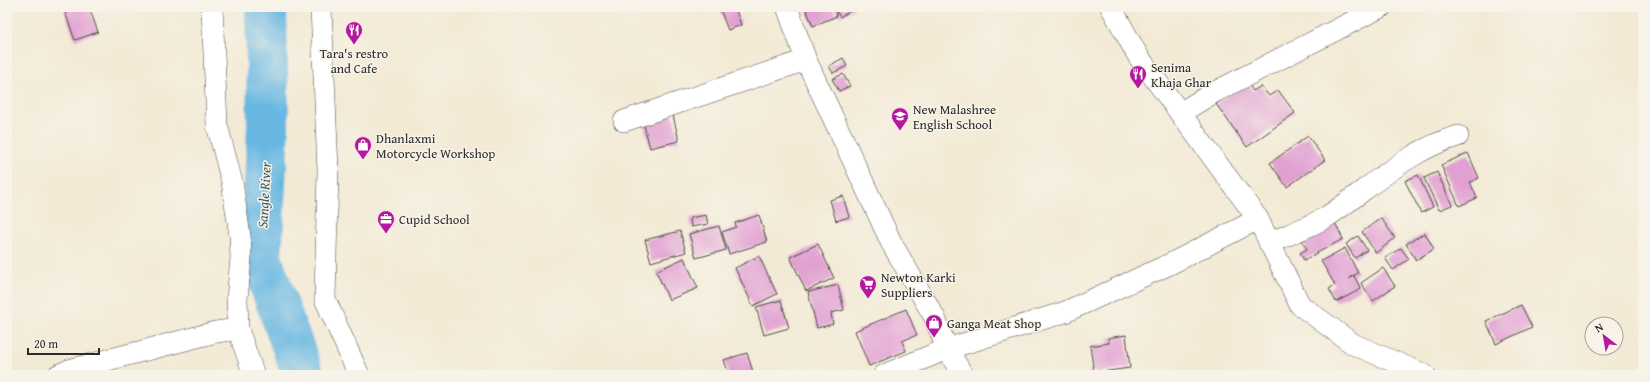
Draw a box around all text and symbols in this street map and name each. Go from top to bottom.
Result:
restaurant icon: Tara's restro and Cafe [344,20,364,45]
place label: Tara's restro and Cafe [320,44,389,78]
place label: Senima Khaja Ghar [1151,58,1212,92]
restaurant icon: Senima Khaja Ghar [1128,64,1148,89]
place label: New Malashree English School [913,100,996,134]
school or university icon: New Malashree English School [890,106,910,131]
place label: Dhanlaxmi Motorcycle Workshop [376,129,495,163]
shop icon: Dhanlaxmi Motorcycle Workshop [353,135,373,160]
water label: Sangle River [252,161,276,229]
office icon: Cupid School [376,209,396,234]
place label: Cupid School [399,210,470,229]
place label: Newton Karki Suppliers [881,268,956,302]
supermarket icon: Newton Karki Suppliers [858,274,878,299]
shop icon: Ganga Meat Shop [924,313,944,338]
place label: Ganga Meat Shop [947,314,1041,333]
north arrow [1584,316,1624,356]
text: N [1592,318,1607,336]
scale bar [28,330,99,356]
text: 20 m [34,335,58,352]

